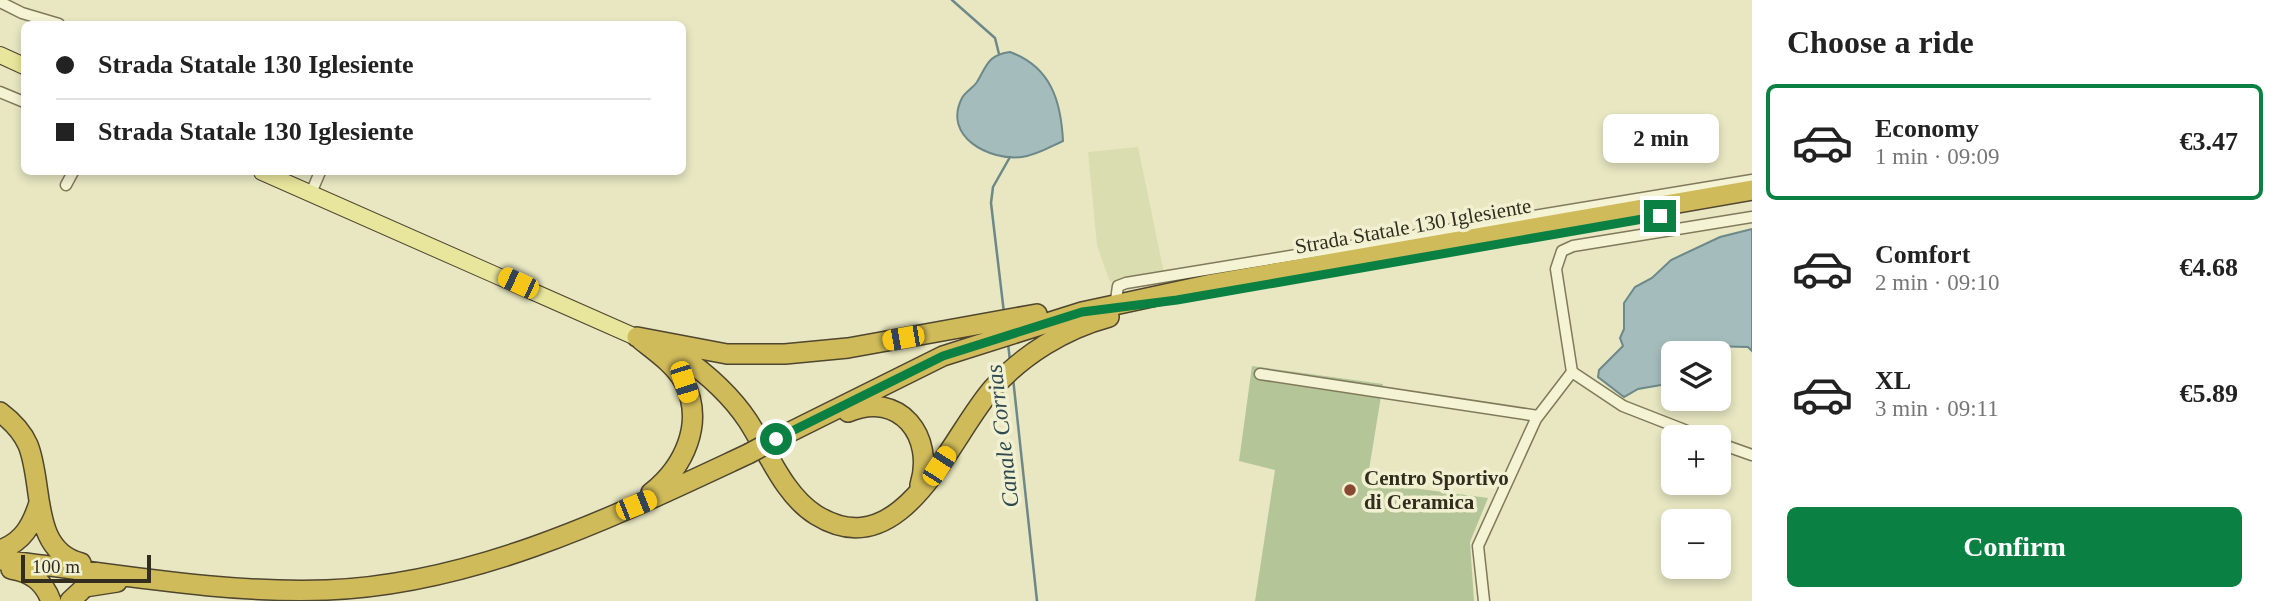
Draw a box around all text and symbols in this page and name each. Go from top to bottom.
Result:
text: Choose a ride [1787,24,1974,60]
text: Strada Statale 130 Iglesiente [98,50,414,79]
icon: car [1791,111,1854,174]
callout: 2 min [1602,114,1718,164]
text: Economy [1875,114,1979,143]
text: Strada Statale 130 Iglesiente [98,117,414,146]
text: 2 min [1633,126,1689,151]
text: €3.47 [2180,127,2238,156]
text: 1 min · 09:09 [1875,144,2000,169]
street label: Strada Statale 130 Iglesiente [1293,193,1533,259]
route end [1644,200,1676,232]
icon: car [1791,237,1854,300]
text: Comfort [1875,240,1970,269]
text: €4.68 [2180,253,2238,282]
car [495,265,542,301]
text: 2 min · 09:10 [1875,270,2000,295]
car [881,324,926,352]
map controls [1661,341,1731,579]
button: layers [1661,341,1731,411]
car [668,359,701,405]
water label: Canale Corrias [981,363,1024,509]
icon: car [1791,363,1854,426]
text: XL [1875,366,1911,395]
text: €5.89 [2180,379,2238,408]
text: 3 min · 09:11 [1875,396,1999,421]
route start [760,423,792,455]
button: + [1661,425,1731,495]
car [919,443,960,489]
place label: Centro Sportivo di Ceramica [1364,466,1509,514]
marker: Centro Sportivo di Ceramica [1342,482,1358,498]
car [613,487,660,523]
button: Confirm [1787,507,2242,587]
button: − [1661,509,1731,579]
scale bar [21,552,150,584]
text: 100 m [32,556,80,577]

